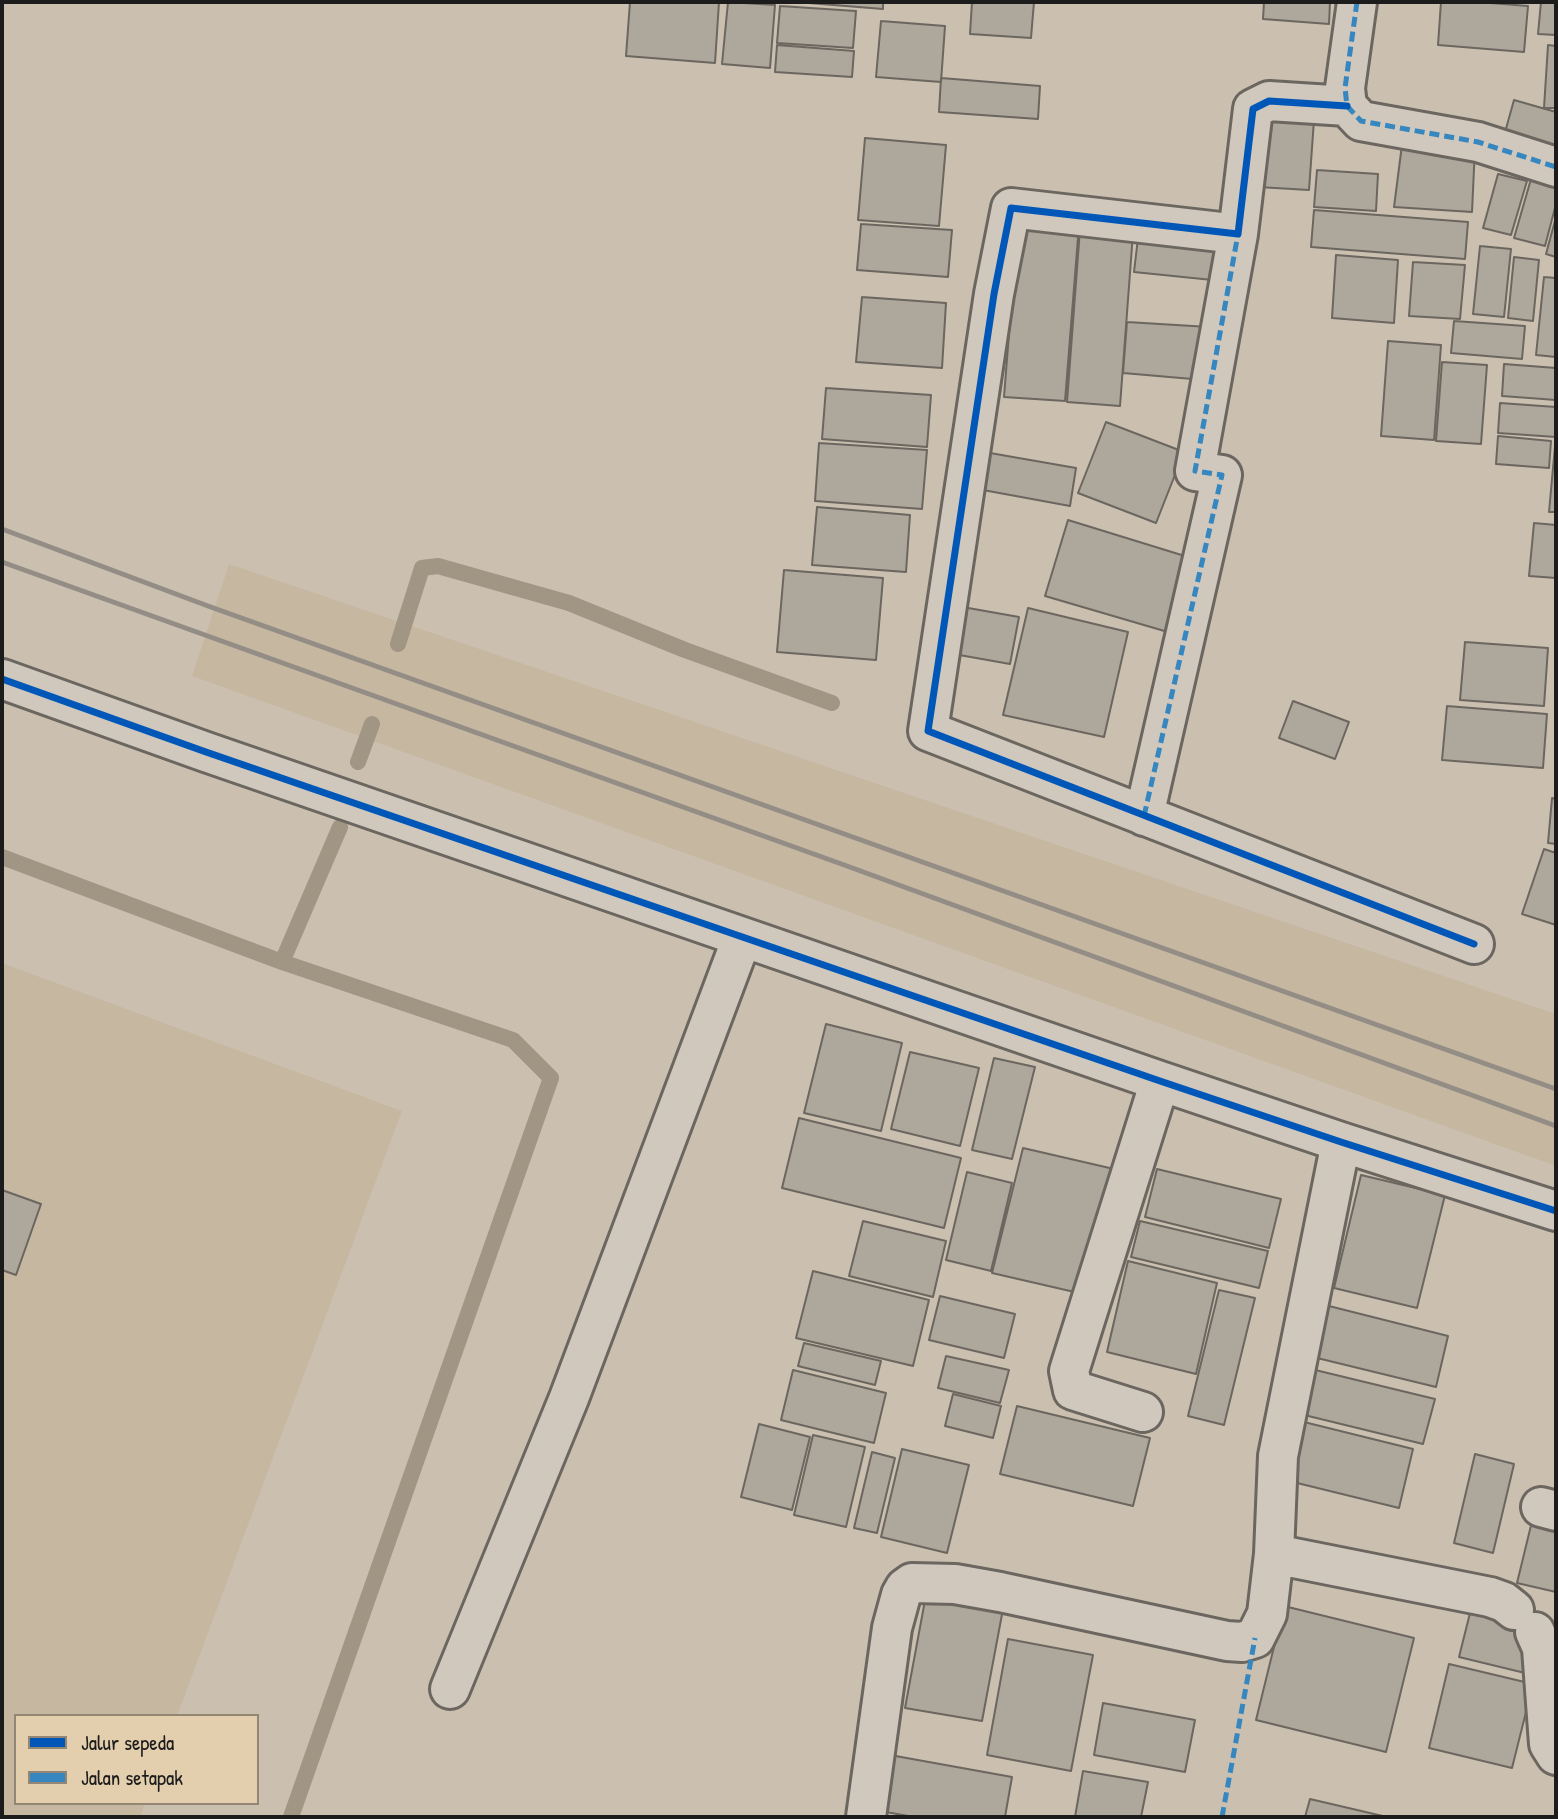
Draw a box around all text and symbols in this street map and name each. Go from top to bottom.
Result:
legend [14,1714,259,1805]
text: Jalur sepeda [81,1728,174,1757]
text: Jalan setapak [81,1763,183,1792]

